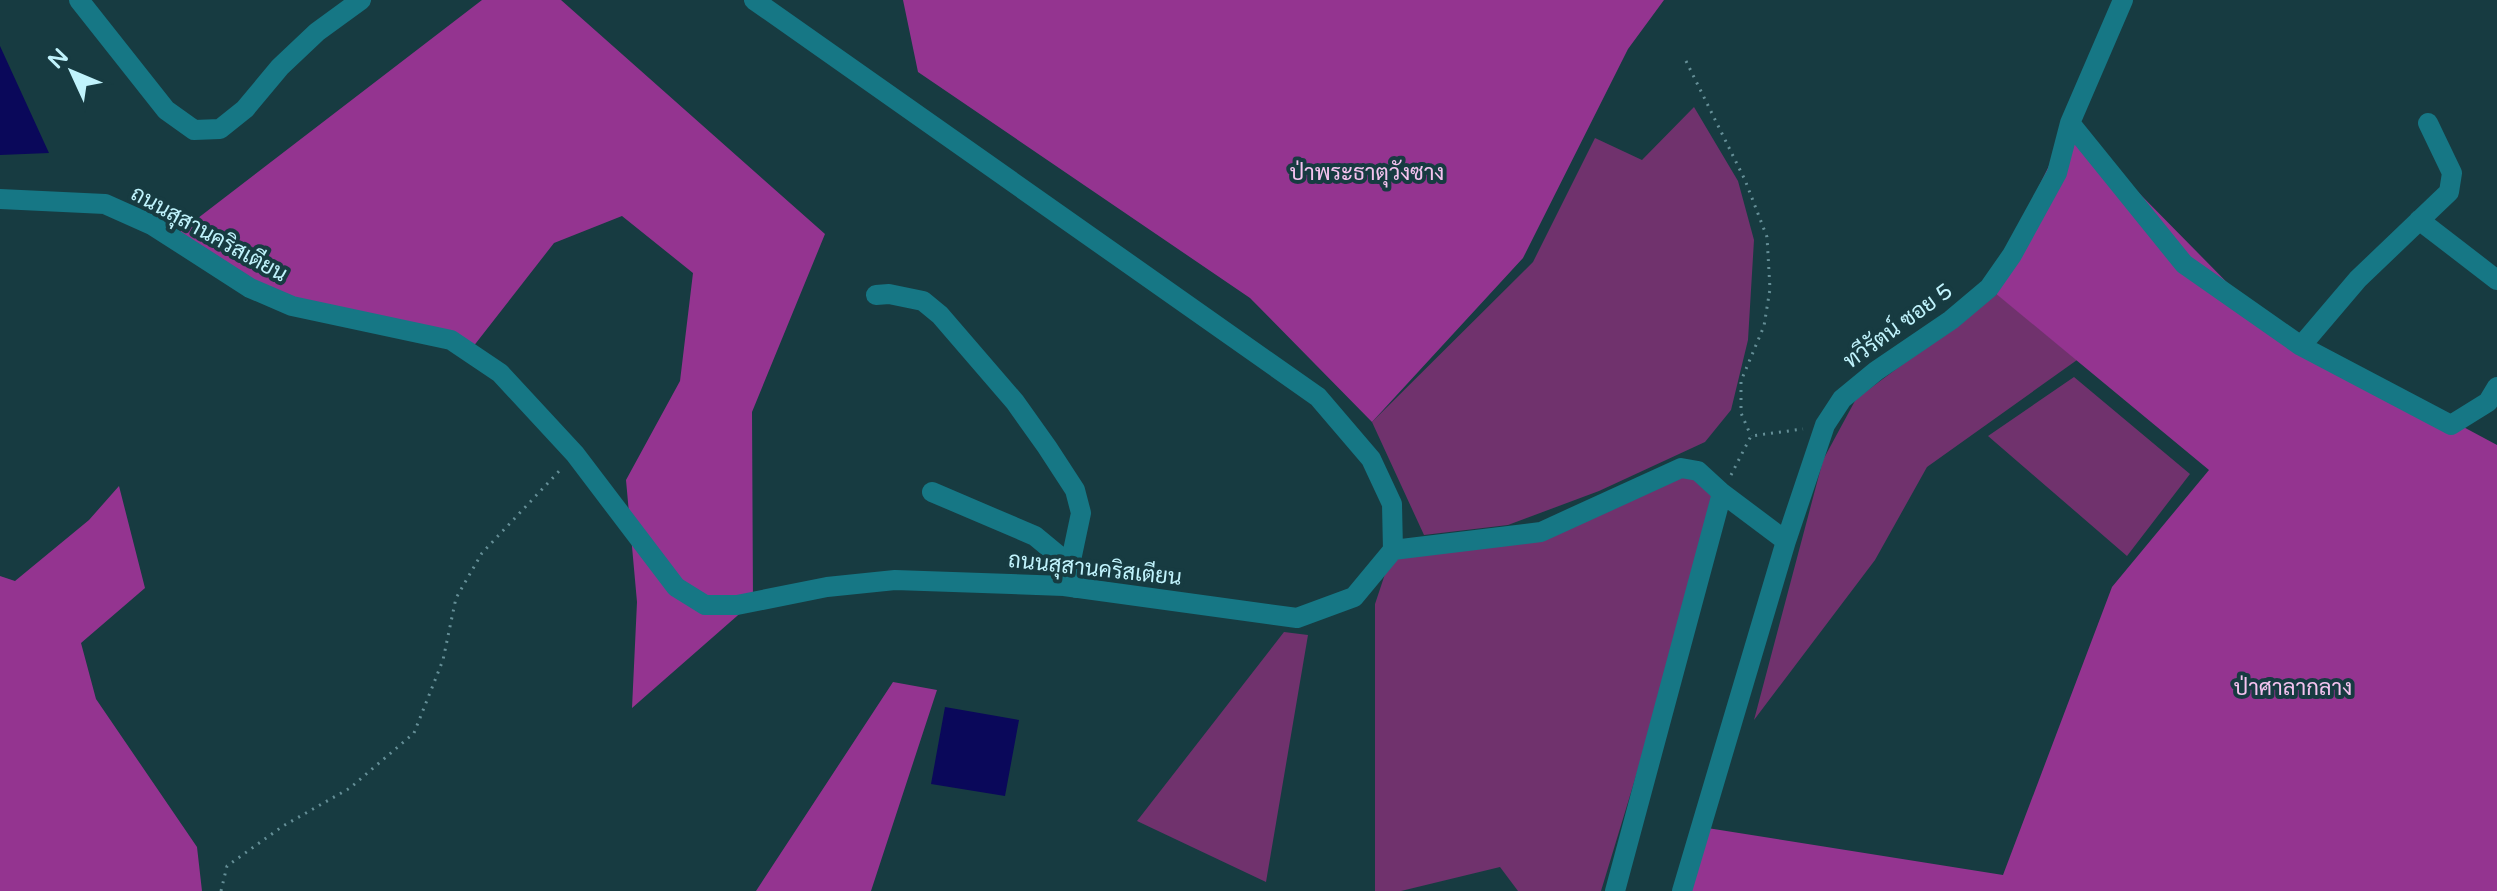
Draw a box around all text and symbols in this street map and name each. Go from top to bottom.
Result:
north arrow [32,32,112,112]
text: N [43,43,74,74]
park label: ป่าพระธาตุวังซาง [1290,159,1444,188]
street label: ถนนสุสานคริสเตียน [125,179,292,289]
street label: ทวีรัตน์ ซอย 5 [1837,276,1957,374]
street label: ถนนสุสานคริสเตียน [1007,546,1183,593]
park label: ป่าศาลากลาง [2234,675,2352,701]

